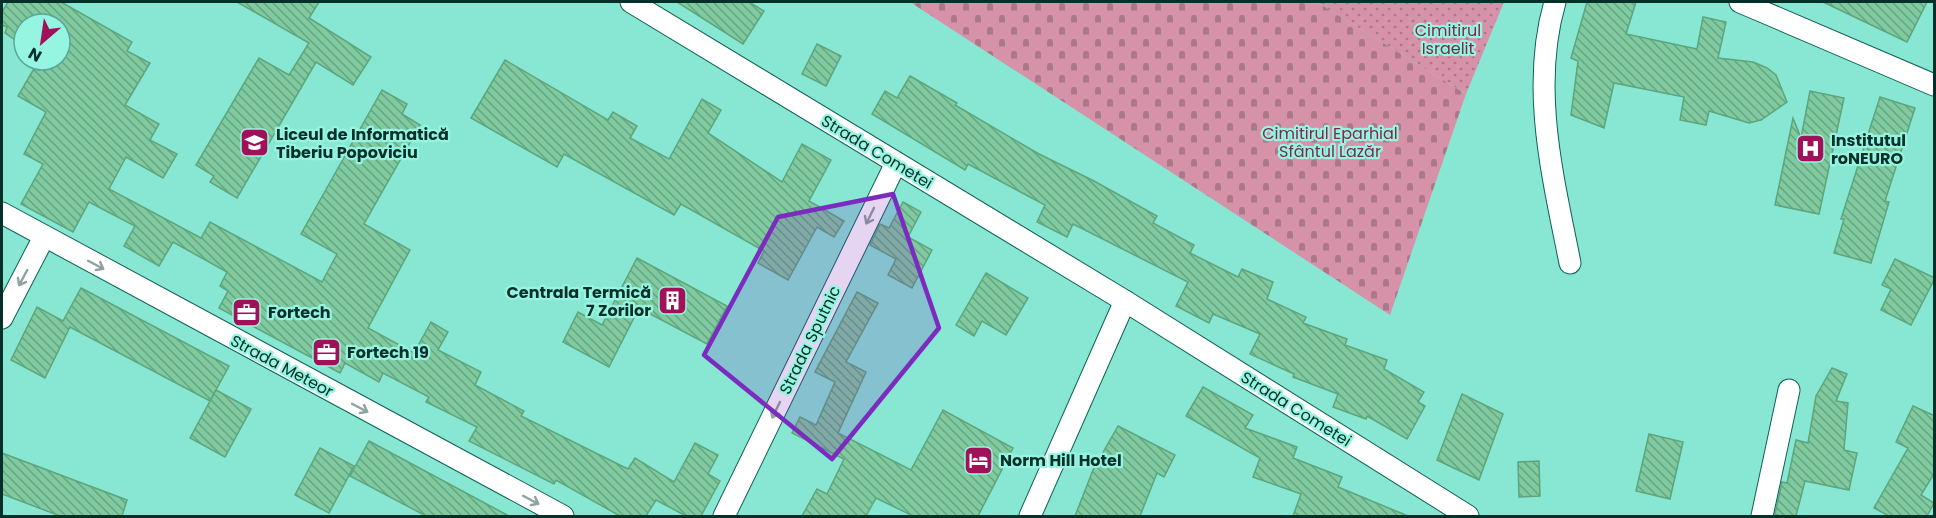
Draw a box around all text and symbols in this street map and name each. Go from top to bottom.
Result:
north arrow [12,12,72,72]
park label: Cimitirul Israelit [1415,19,1481,60]
text: N [24,42,46,68]
street label: Strada Cometei [817,110,937,194]
park label: Cimitirul Eparhial Sfântul Lazăr [1262,122,1398,163]
place label: Liceul de Informatică Tiberiu Popoviciu [276,123,449,164]
school or university icon: Liceul de Informatică Tiberiu Popoviciu [239,127,271,159]
place label: Institutul roNEURO [1831,129,1906,170]
hospital icon: Institutul roNEURO [1794,133,1826,165]
one-way arrow [864,207,876,225]
one-way arrow [86,260,104,271]
one-way arrow [17,268,28,286]
place label: Centrala Termică 7 Zorilor [507,281,651,322]
street label: Strada Sputnic [774,282,846,398]
building icon: Centrala Termică 7 Zorilor [656,285,688,317]
office icon: Fortech [231,296,263,328]
place label: Fortech [268,301,331,324]
street label: Strada Meteor [226,329,338,403]
office icon: Fortech 19 [310,336,342,368]
place label: Fortech 19 [347,341,429,364]
street label: Strada Cometei [1236,366,1356,452]
one-way arrow [770,401,781,419]
one-way arrow [350,402,368,414]
hotel icon: Norm Hill Hotel [963,444,995,476]
place label: Norm Hill Hotel [1000,449,1122,472]
one-way arrow [522,495,540,506]

